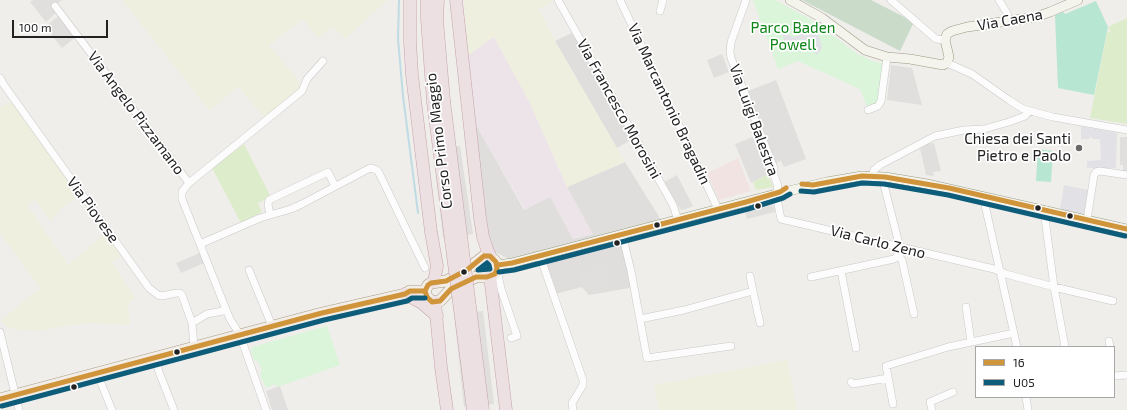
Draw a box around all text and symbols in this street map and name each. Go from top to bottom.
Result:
street label: Via Caena [976,5,1044,35]
scale bar [14,12,110,38]
park label: Parco Baden Powell [751,19,835,54]
text: 100 m [19,20,51,34]
street label: Via Marcantonio Bragadin [624,21,714,187]
street label: Via Francesco Morosini [573,36,665,182]
street label: Via Angelo Pizzamano [84,48,188,178]
street label: Via Luigi Balestra [725,62,783,178]
street label: Corso Primo Maggio [422,72,456,210]
place label: Chiesa dei Santi Pietro e Paolo [964,130,1071,165]
marker: Chiesa dei Santi Pietro e Paolo [1074,143,1084,153]
street label: Via Piovese [63,174,123,246]
unlabelled marker [753,201,763,211]
unlabelled marker [1033,203,1043,213]
unlabelled marker [1065,211,1075,221]
unlabelled marker [652,220,662,230]
street label: Via Carlo Zeno [829,221,927,263]
unlabelled marker [612,238,622,248]
unlabelled marker [459,267,469,277]
legend [975,346,1115,398]
unlabelled marker [172,347,182,357]
text: 16 [1013,355,1025,369]
text: U05 [1013,375,1035,389]
unlabelled marker [69,382,79,392]

